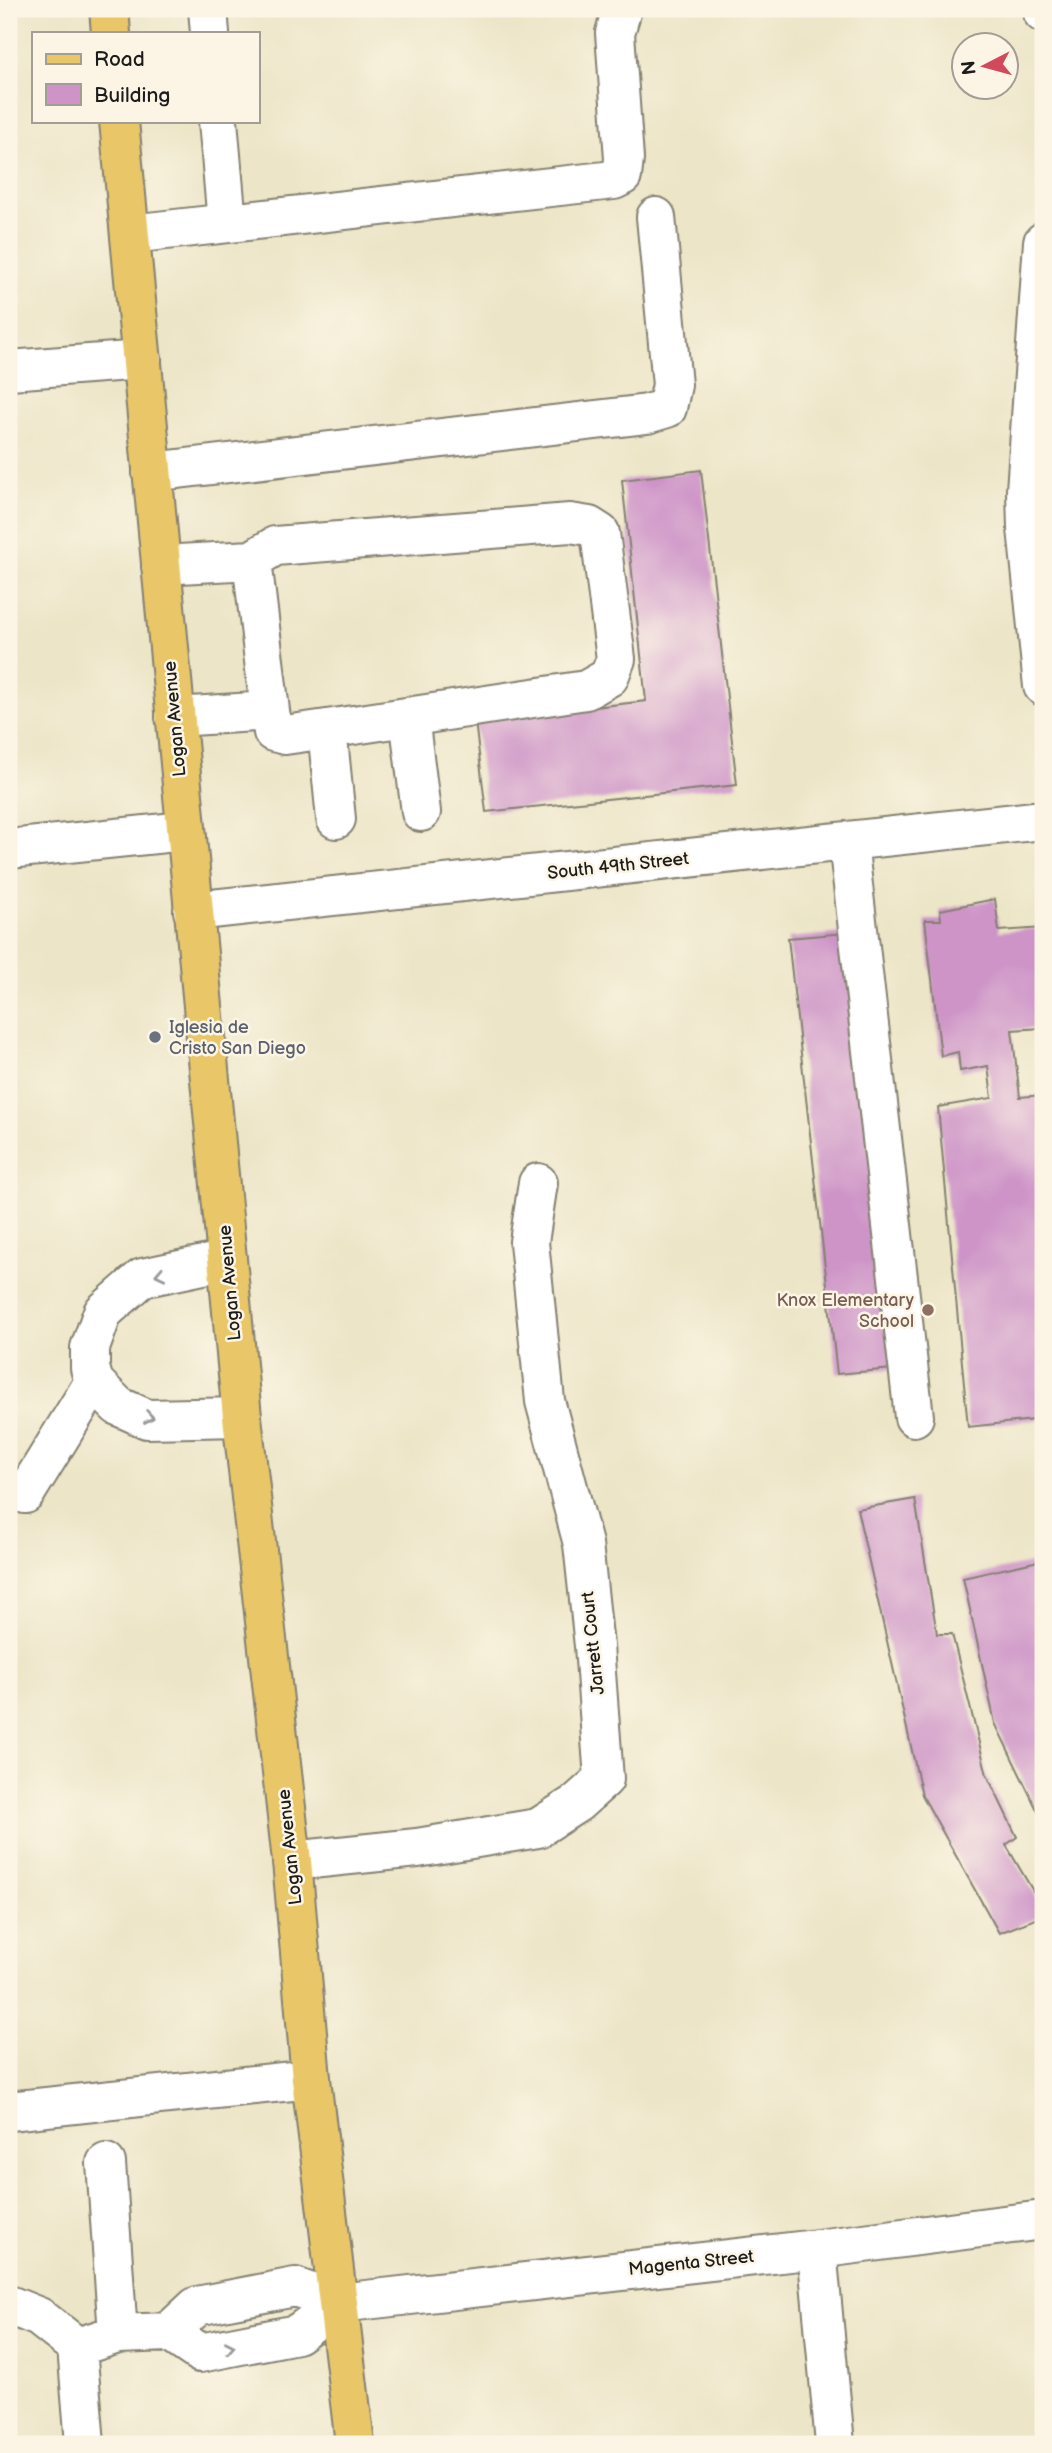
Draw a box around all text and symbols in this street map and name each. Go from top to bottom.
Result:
legend [32,32,259,122]
north arrow [950,32,1020,102]
text: Road [94,47,145,72]
text: N [957,59,982,76]
text: Building [94,83,170,108]
street label: Logan Avenue [159,660,191,778]
street label: South 49th Street [546,848,690,884]
place label: Iglesia de Cristo San Diego [169,1017,306,1059]
marker: Iglesia de Cristo San Diego [147,1029,163,1045]
street label: Logan Avenue [214,1224,246,1342]
one-way arrow [154,1266,166,1281]
place label: Knox Elementary School [776,1290,915,1332]
marker: Knox Elementary School [920,1302,936,1318]
one-way arrow [144,1409,155,1424]
street label: Jarrett Court [577,1590,609,1696]
street label: Logan Avenue [273,1788,307,1906]
street label: Magenta Street [627,2246,755,2280]
one-way arrow [224,2341,236,2356]

